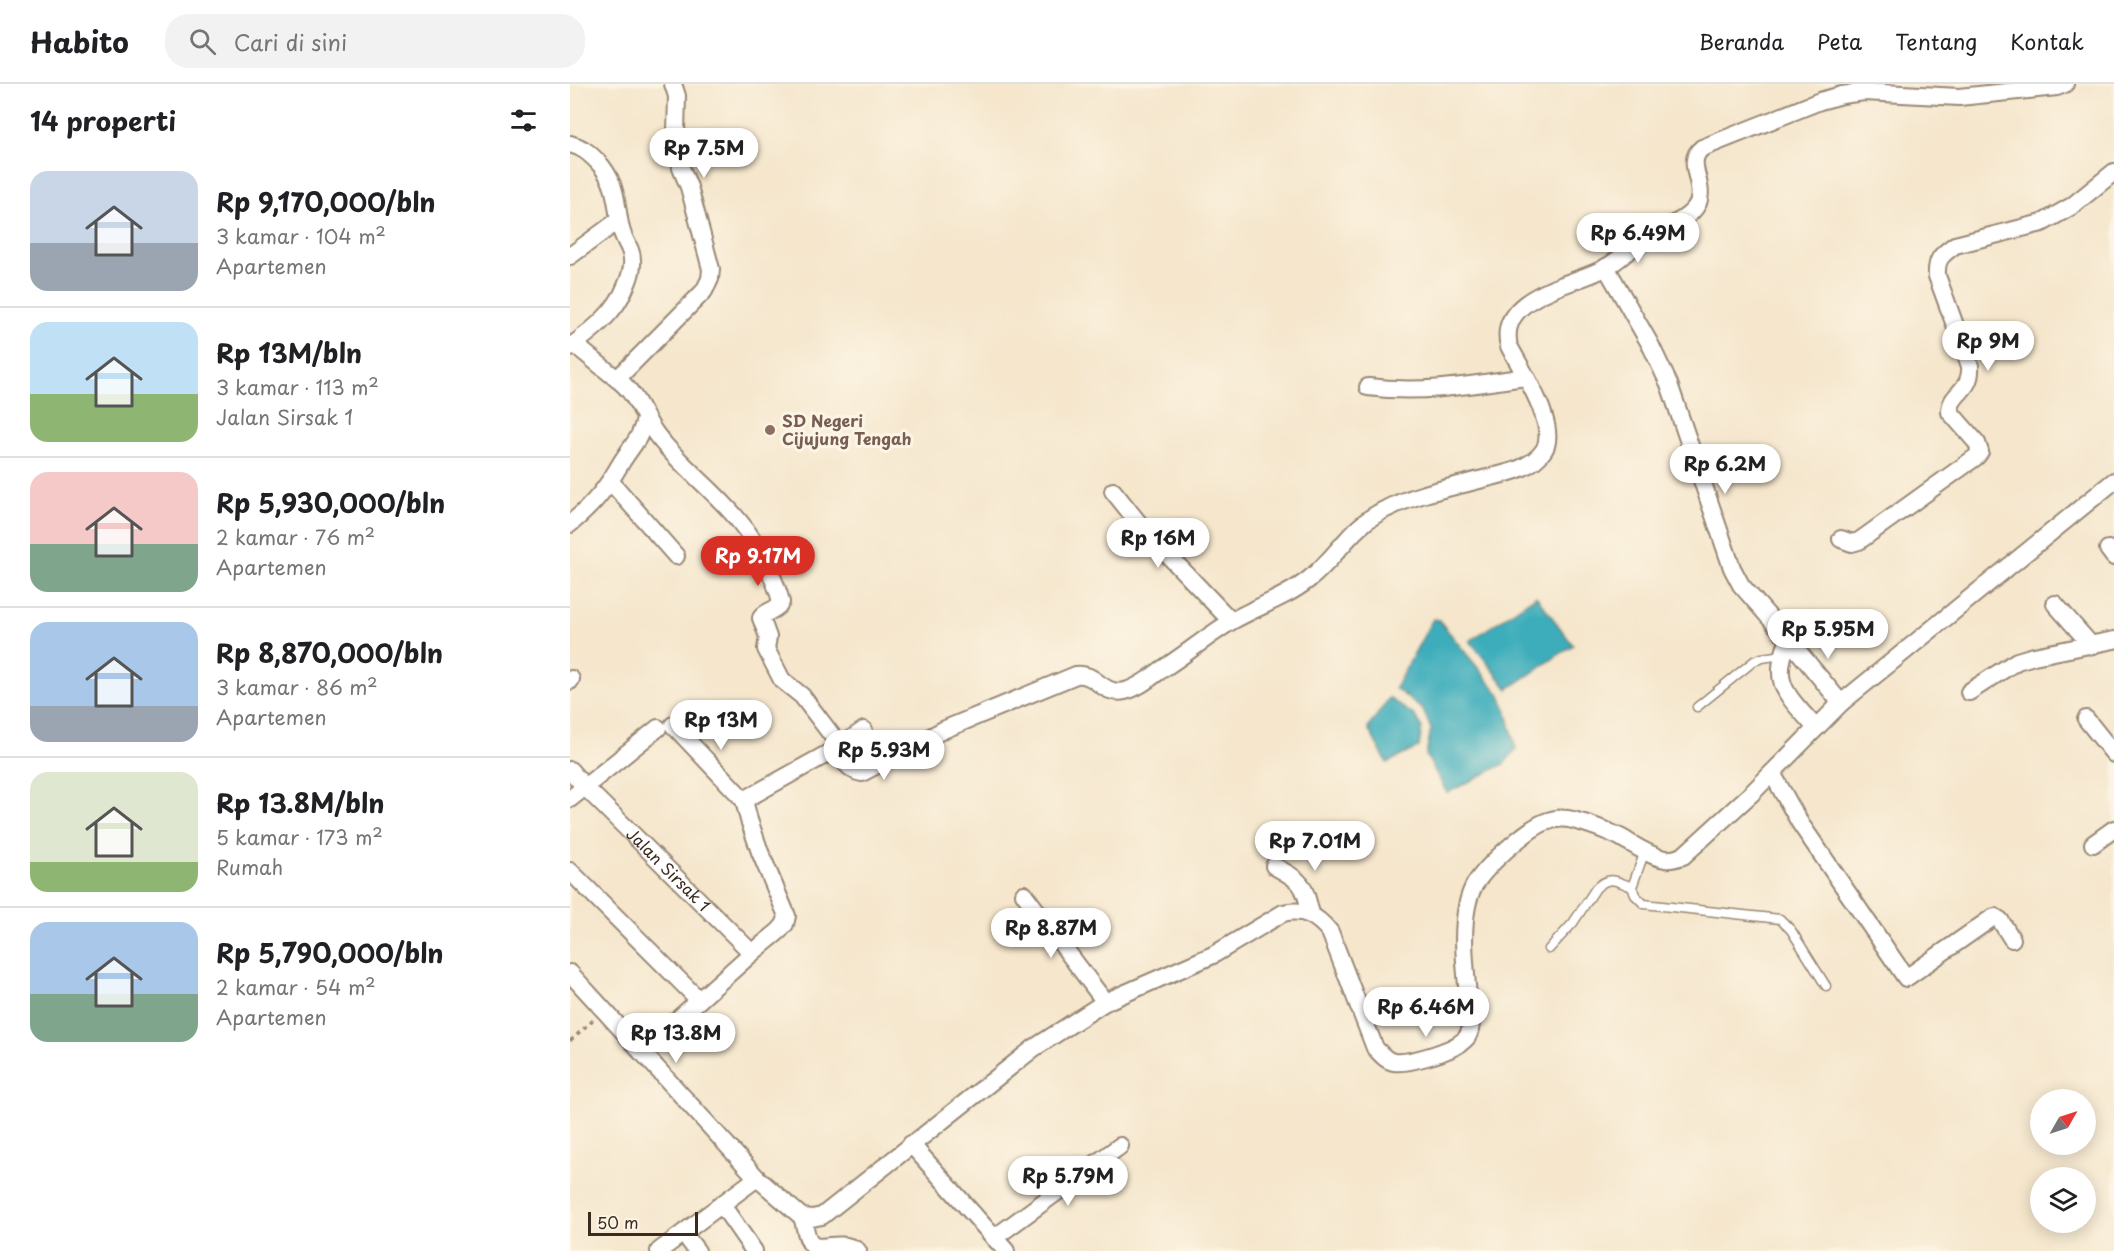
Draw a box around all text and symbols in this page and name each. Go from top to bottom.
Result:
search box [165,14,585,68]
text: Habito [30,20,129,63]
icon: search [186,25,219,58]
text: Cari di sini [234,25,347,58]
text: Beranda [1699,25,1784,57]
text: Peta [1817,25,1862,57]
text: Tentang [1895,25,1977,57]
text: Kontak [2010,25,2084,57]
text: 14 properti [30,101,176,140]
icon: filters [507,104,540,137]
pin: Rp 7.5M [649,128,759,179]
text: Rp 7.5M [663,132,745,162]
text: Rp 9,170,000/bln [216,182,436,221]
icon: home [78,195,150,267]
pin: Rp 6.49M [1576,213,1700,264]
text: Rp 6.49M [1590,217,1686,247]
text: 3 kamar · 104 m² [216,221,386,251]
text: Apartemen [216,251,327,281]
pin: Rp 9M [1946,321,2030,372]
text: Rp 9M [1956,325,2020,355]
text: Rp 13M/bln [216,333,362,372]
icon: home [78,346,150,418]
text: 3 kamar · 113 m² [216,372,379,402]
text: Jalan Sirsak 1 [216,402,353,432]
place label: SD Negeri Cijujung Tengah [782,408,912,450]
marker: SD Negeri Cijujung Tengah [763,423,777,437]
pin: Rp 6.2M [1670,444,1780,495]
text: Rp 6.2M [1684,448,1766,478]
text: Rp 5,930,000/bln [216,483,445,522]
icon: home [78,496,150,568]
pin: Rp 16M [1109,518,1207,569]
text: 2 kamar · 76 m² [216,522,375,552]
text: Rp 16M [1121,522,1195,552]
pin: Rp 9.17M [696,536,820,587]
text: Rp 9.17M [715,540,801,570]
text: Apartemen [216,552,327,582]
pin: Rp 5.95M [1766,609,1890,660]
text: Rp 5.95M [1781,613,1875,643]
text: Rp 8,870,000/bln [216,633,443,672]
icon: home [78,646,150,718]
text: 3 kamar · 86 m² [216,672,378,702]
pin: Rp 13M [672,700,770,751]
text: Apartemen [216,702,327,732]
text: Rp 13M [684,704,758,734]
pin: Rp 5.93M [822,730,946,781]
text: Rp 5.93M [838,734,930,764]
text: Rp 13.8M/bln [216,783,384,822]
icon: home [78,796,150,868]
pin: Rp 7.01M [1253,821,1377,872]
text: 5 kamar · 173 m² [216,822,383,852]
street label: Jalan Sirsak 1 [621,822,716,916]
text: Rp 7.01M [1269,825,1361,855]
text: Rumah [216,852,283,882]
pin: Rp 8.87M [989,908,1113,959]
text: Rp 8.87M [1005,912,1097,942]
text: Rp 5,790,000/bln [216,933,444,972]
icon: home [78,946,150,1018]
text: 2 kamar · 54 m² [216,972,376,1002]
pin: Rp 6.46M [1364,987,1488,1038]
text: Rp 6.46M [1377,991,1475,1021]
text: Apartemen [216,1002,327,1032]
pin: Rp 13.8M [614,1013,738,1064]
text: Rp 13.8M [630,1017,722,1047]
north arrow [2030,1089,2096,1155]
map controls [2030,1089,2096,1233]
pin: Rp 5.79M [1006,1156,1130,1207]
text: Rp 5.79M [1022,1160,1114,1190]
button: layers [2030,1167,2096,1233]
scale bar [588,1209,698,1236]
text: 50 m [597,1210,638,1234]

